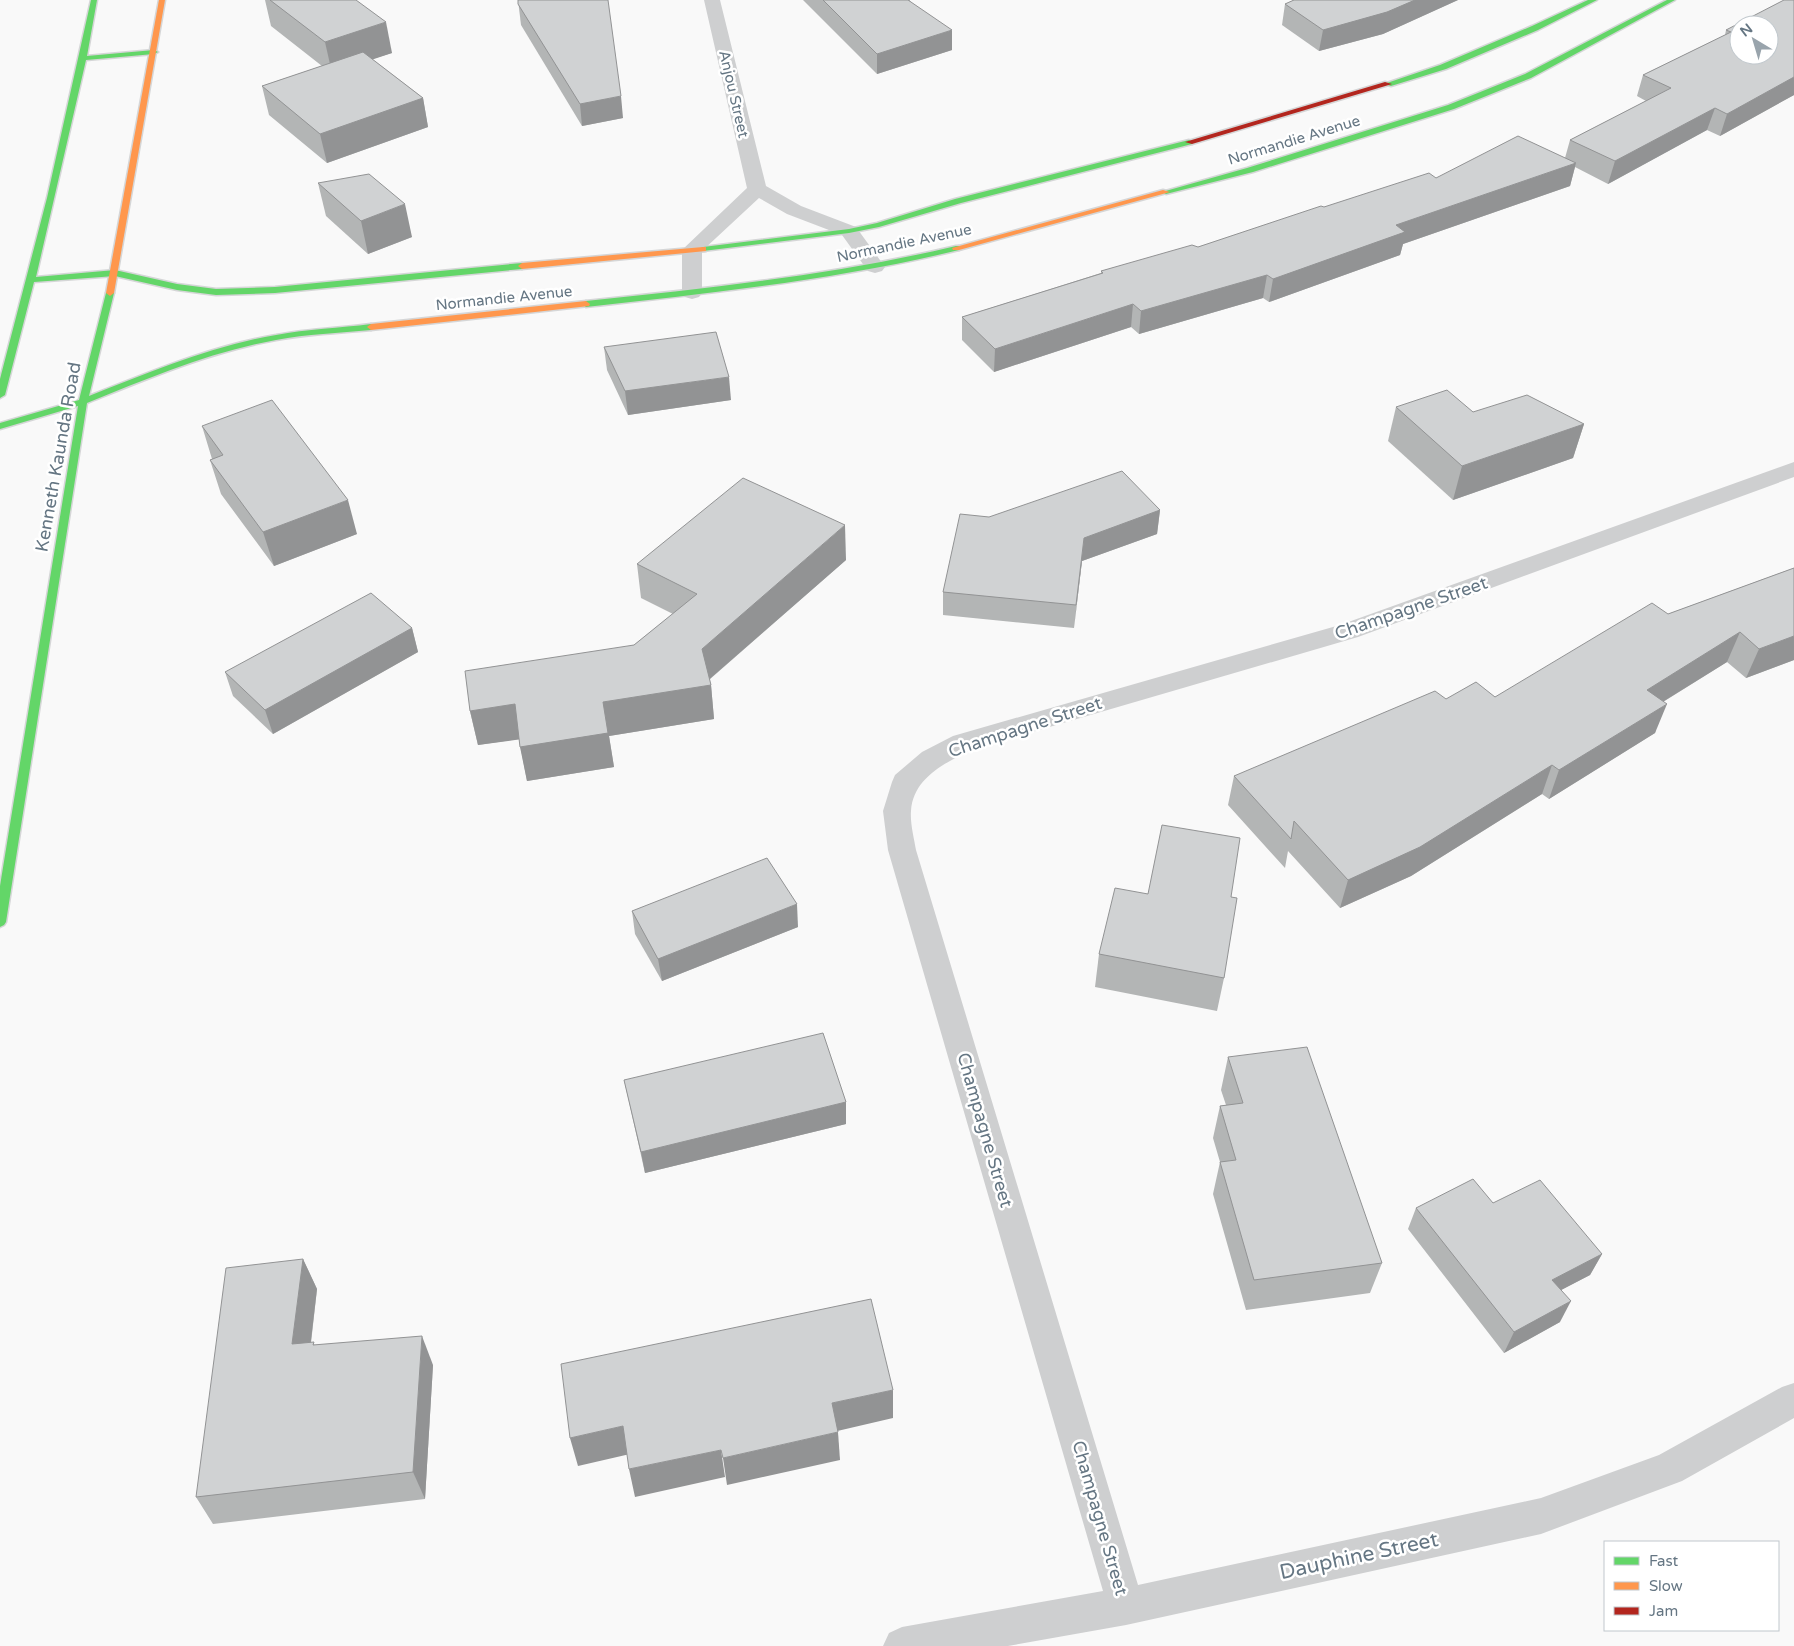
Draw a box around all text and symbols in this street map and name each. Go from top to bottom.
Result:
north arrow [1729,15,1779,65]
text: N [1737,20,1756,40]
street label: Anjou Street [715,49,753,140]
street label: Normandie Avenue [1226,111,1362,169]
street label: Normandie Avenue [835,220,973,266]
street label: Normandie Avenue [435,282,573,314]
street label: Kenneth Kaunda Road [30,360,86,554]
street label: Champagne Street [1332,571,1490,644]
street label: Champagne Street [945,692,1105,762]
street label: Champagne Street [952,1050,1018,1210]
street label: Champagne Street [1067,1438,1133,1598]
street label: Dauphine Street [1277,1527,1441,1585]
legend [1604,1541,1779,1631]
text: Fast [1649,1552,1679,1570]
text: Slow [1649,1577,1683,1595]
text: Jam [1649,1602,1678,1620]

